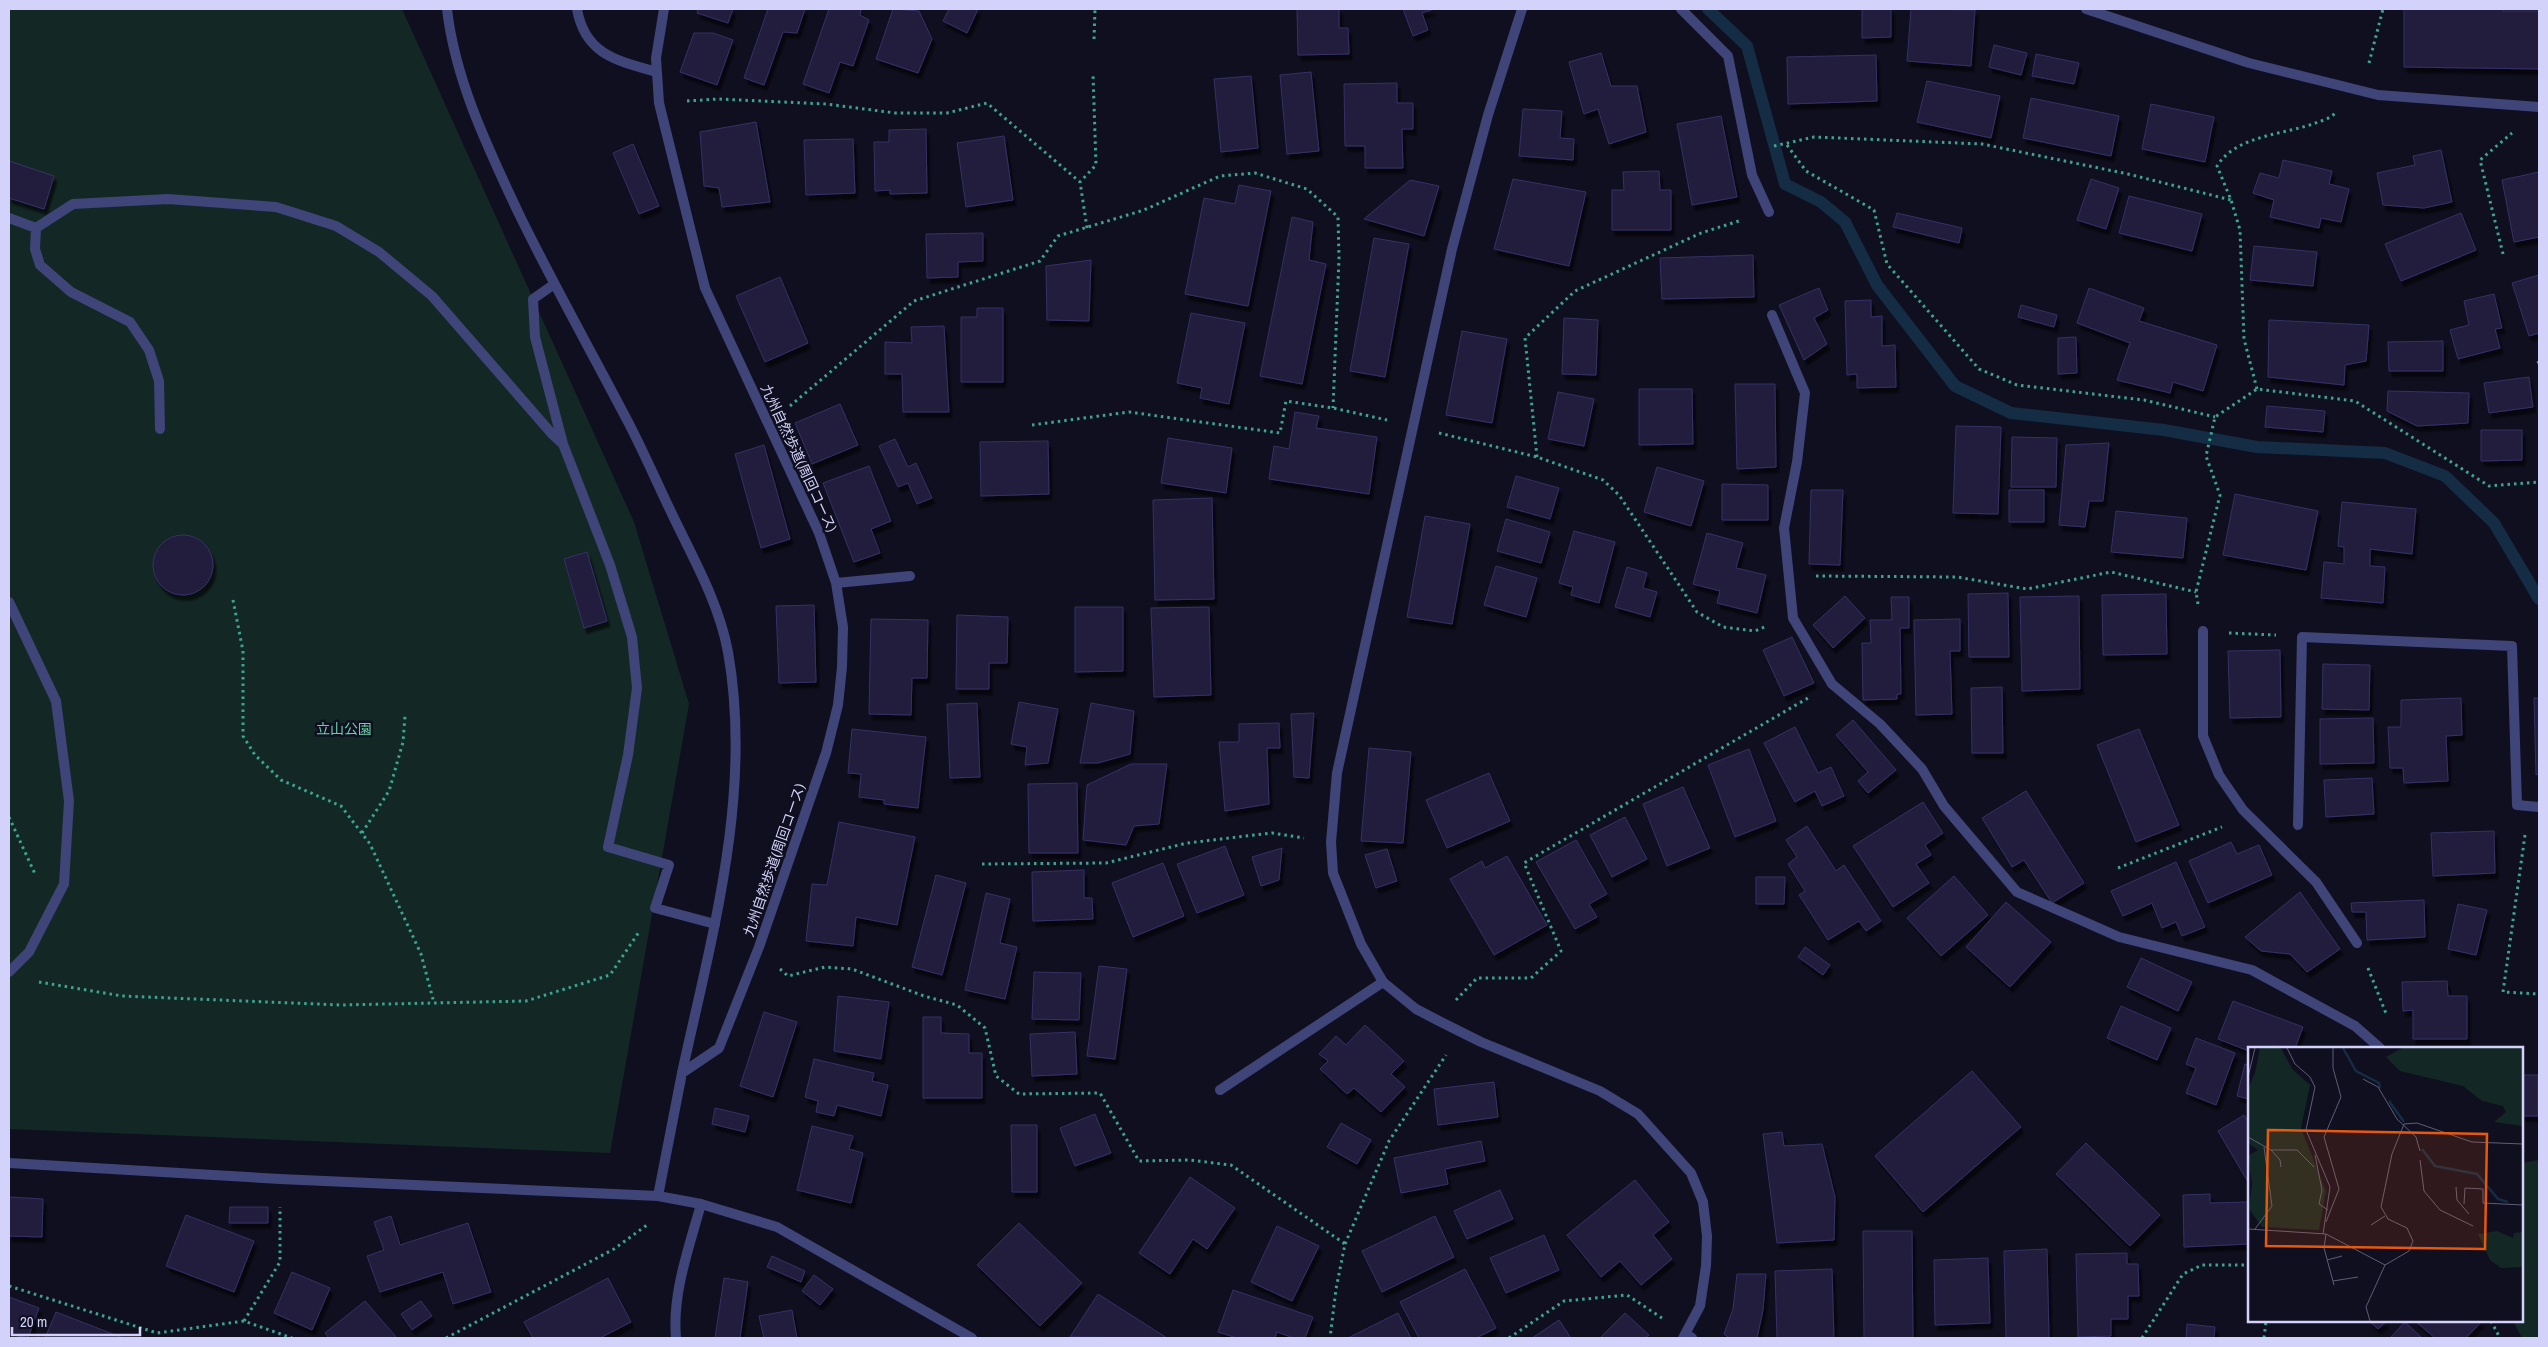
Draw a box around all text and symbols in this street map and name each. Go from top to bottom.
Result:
street label: 九州自然歩道(周回コース) [757,381,841,535]
park label: 立山公園 [316,720,372,738]
street label: 九州自然歩道(周回コース) [739,781,809,939]
inset map [2248,1047,2523,1322]
scale bar [12,1304,140,1336]
text: 20 m [20,1311,47,1332]

